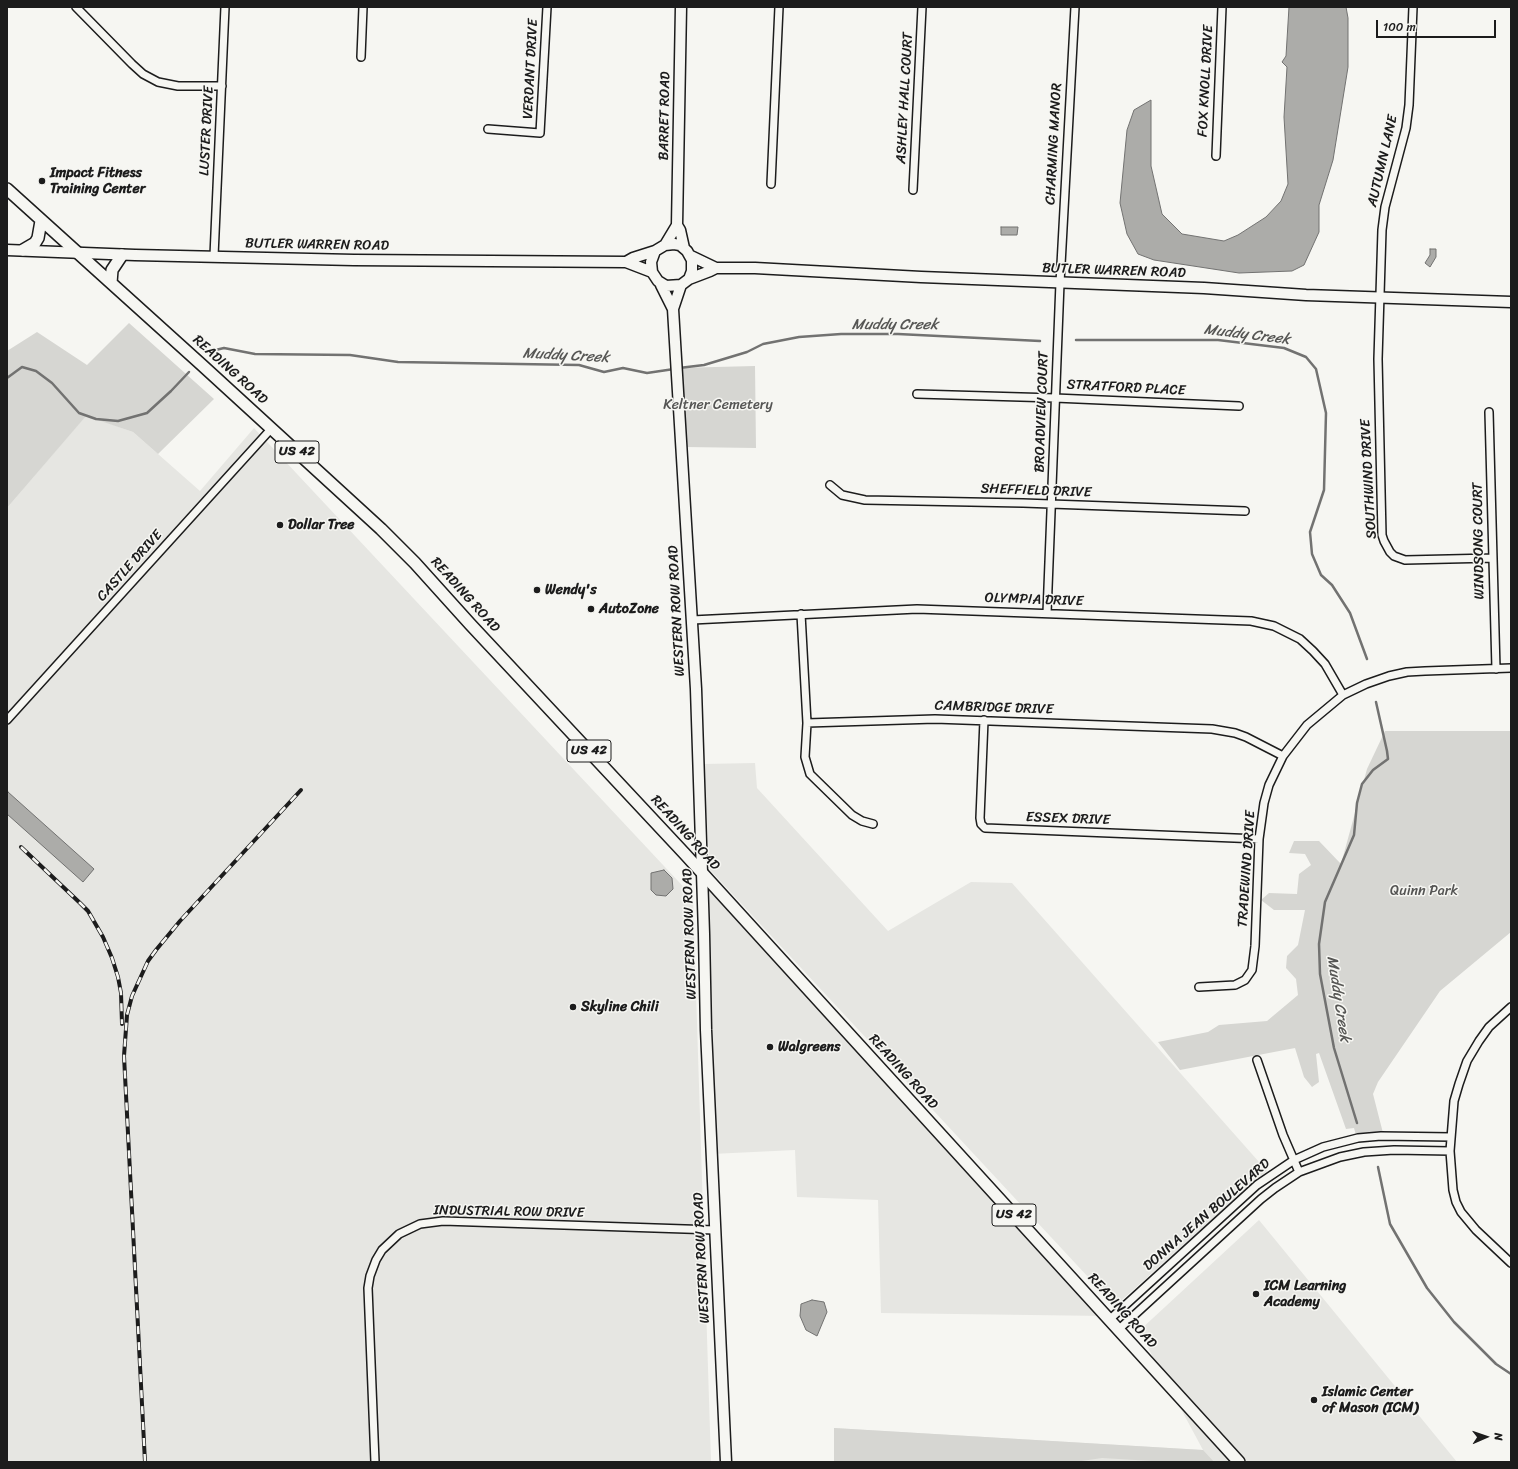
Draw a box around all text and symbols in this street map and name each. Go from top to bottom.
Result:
scale bar [1378,12,1498,38]
text: 100 m [1383,16,1416,38]
street label: VERDANT DRIVE [520,18,542,120]
street label: FOX KNOLL DRIVE [1195,25,1217,137]
street label: ASHLEY HALL COURT [893,32,917,164]
street label: BARRET ROAD [656,71,674,161]
street label: CHARMING MANOR [1042,83,1066,205]
street label: LUSTER DRIVE [196,86,218,176]
street label: AUTUMN LANE [1364,113,1402,209]
place label: Impact Fitness Training Center [50,165,145,198]
marker: Impact Fitness Training Center [37,176,47,186]
street label: BUTLER WARREN ROAD [245,235,389,255]
street label: BUTLER WARREN ROAD [1042,260,1186,282]
water label: Muddy Creek [852,316,938,334]
water label: Muddy Creek [1203,321,1291,349]
street label: READING ROAD [189,332,271,408]
water label: Muddy Creek [522,345,610,367]
street label: BROADVIEW COURT [1031,351,1053,473]
street label: STRATFORD PLACE [1066,377,1186,399]
park label: Keltner Cemetery [663,397,773,413]
street label: SOUTHWIND DRIVE [1357,419,1381,539]
road number: US 42 [275,441,319,463]
street label: SHEFFIELD DRIVE [980,481,1092,501]
street label: WINDSONG COURT [1470,482,1488,600]
place label: Dollar Tree [288,517,355,533]
marker: Dollar Tree [275,520,285,530]
street label: CASTLE DRIVE [94,527,166,605]
street label: WESTERN ROW ROAD [665,545,689,677]
street label: READING ROAD [427,554,503,636]
place label: Wendy's [545,582,597,598]
marker: Wendy's [532,585,542,595]
street label: OLYMPIA DRIVE [984,590,1084,610]
place label: AutoZone [599,601,659,617]
marker: AutoZone [586,604,596,614]
street label: CAMBRIDGE DRIVE [934,698,1054,718]
road number: US 42 [567,740,611,762]
street label: READING ROAD [647,792,723,874]
street label: ESSEX DRIVE [1025,809,1111,829]
street label: TRADEWIND DRIVE [1235,810,1259,928]
street label: WESTERN ROW ROAD [679,868,701,1000]
park label: Quinn Park [1390,883,1458,899]
water label: Muddy Creek [1322,955,1354,1043]
place label: Skyline Chili [581,999,659,1015]
marker: Skyline Chili [568,1002,578,1012]
street label: READING ROAD [865,1031,941,1113]
place label: Walgreens [778,1039,841,1055]
marker: Walgreens [765,1042,775,1052]
street label: DONNA JEAN BOULEVARD [1140,1155,1274,1275]
street label: WESTERN ROW ROAD [690,1192,714,1324]
street label: INDUSTRIAL ROW DRIVE [433,1202,585,1222]
road number: US 42 [992,1204,1036,1226]
street label: READING ROAD [1084,1270,1160,1352]
place label: ICM Learning Academy [1264,1278,1346,1310]
marker: ICM Learning Academy [1251,1289,1261,1299]
place label: Islamic Center of Mason (ICM) [1322,1384,1418,1416]
marker: Islamic Center of Mason (ICM) [1309,1395,1319,1405]
north arrow [1466,1417,1506,1457]
text: N [1489,1432,1508,1441]

